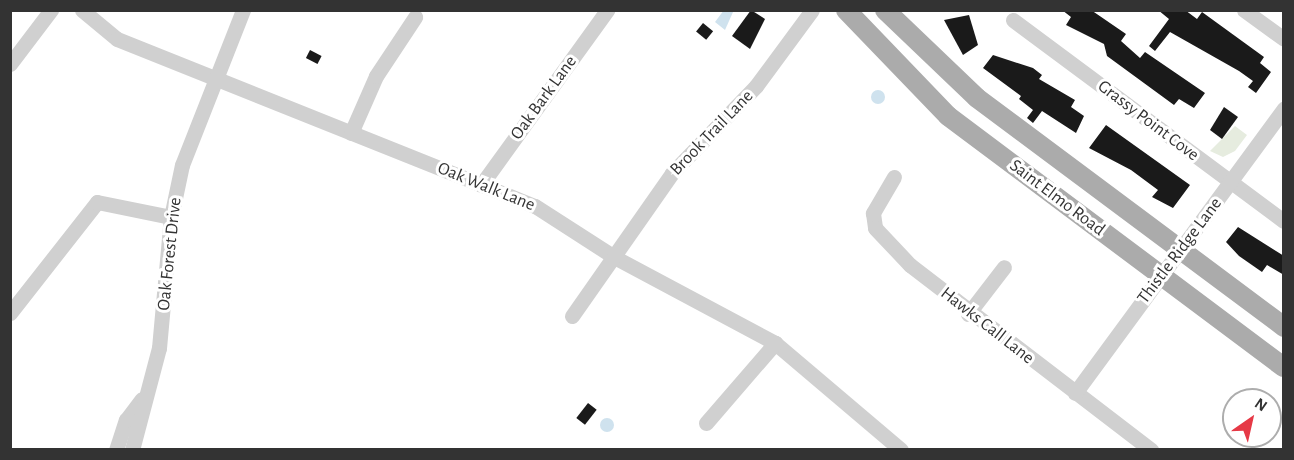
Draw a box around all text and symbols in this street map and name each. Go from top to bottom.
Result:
street label: Oak Bark Lane [506,52,582,144]
street label: Grassy Point Cove [1093,76,1203,166]
street label: Brook Trail Lane [666,86,758,180]
street label: Saint Elmo Road [1005,155,1109,241]
street label: Oak Walk Lane [434,158,538,216]
street label: Thistle Ridge Lane [1133,194,1227,308]
street label: Oak Forest Drive [153,196,187,312]
street label: Hawks Call Lane [936,283,1038,369]
north arrow [1222,388,1282,448]
text: N [1252,395,1270,414]

